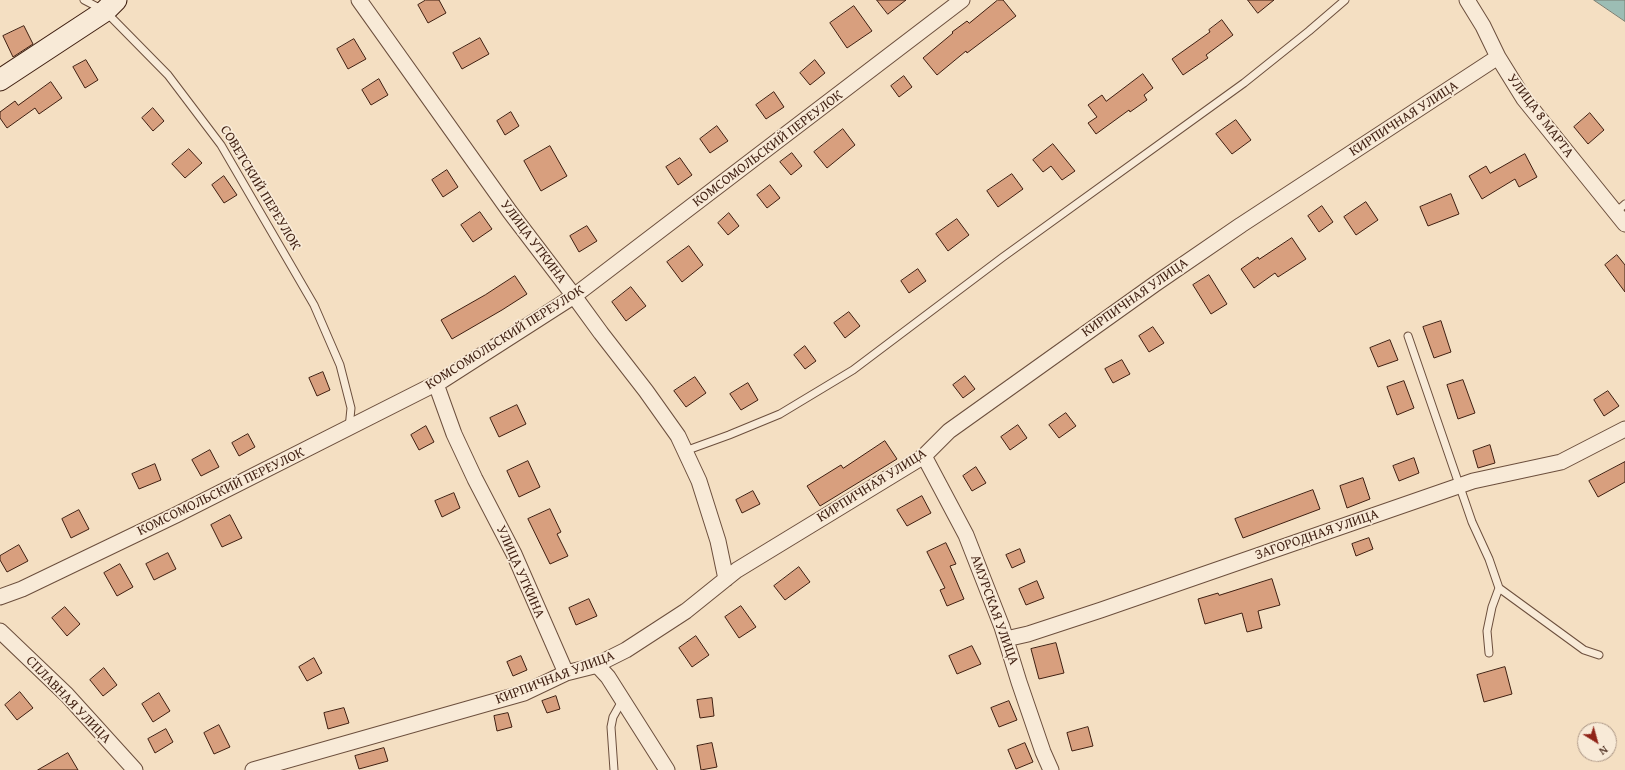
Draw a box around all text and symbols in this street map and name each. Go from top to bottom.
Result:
street label: УЛИЦА 8 МАРТА [1503,71,1577,161]
street label: КИРПИЧНАЯ УЛИЦА [1347,78,1461,160]
street label: КОМСОМОЛЬСКИЙ ПЕРЕУЛОК [690,87,846,211]
street label: СОВЕТСКИЙ ПЕРЕУЛОК [216,123,304,253]
street label: УЛИЦА УТКИНА [496,197,570,287]
street label: КИРПИЧНАЯ УЛИЦА [1079,255,1191,341]
street label: КОМСОМОЛЬСКИЙ ПЕРЕУЛОК [423,282,587,394]
street label: КОМСОМОЛЬСКИЙ ПЕРЕУЛОК [135,444,307,540]
street label: КИРПИЧНАЯ УЛИЦА [814,445,930,527]
street label: ЗАГОРОДНАЯ УЛИЦА [1253,506,1381,564]
street label: УЛИЦА УТКИНА [492,523,548,621]
street label: АМУРСКАЯ УЛИЦА [966,553,1022,667]
street label: КИРПИЧНАЯ УЛИЦА [493,648,617,708]
street label: СПЛАВНАЯ УЛИЦА [22,653,114,747]
north arrow [1577,722,1617,762]
text: N [1596,742,1611,759]

